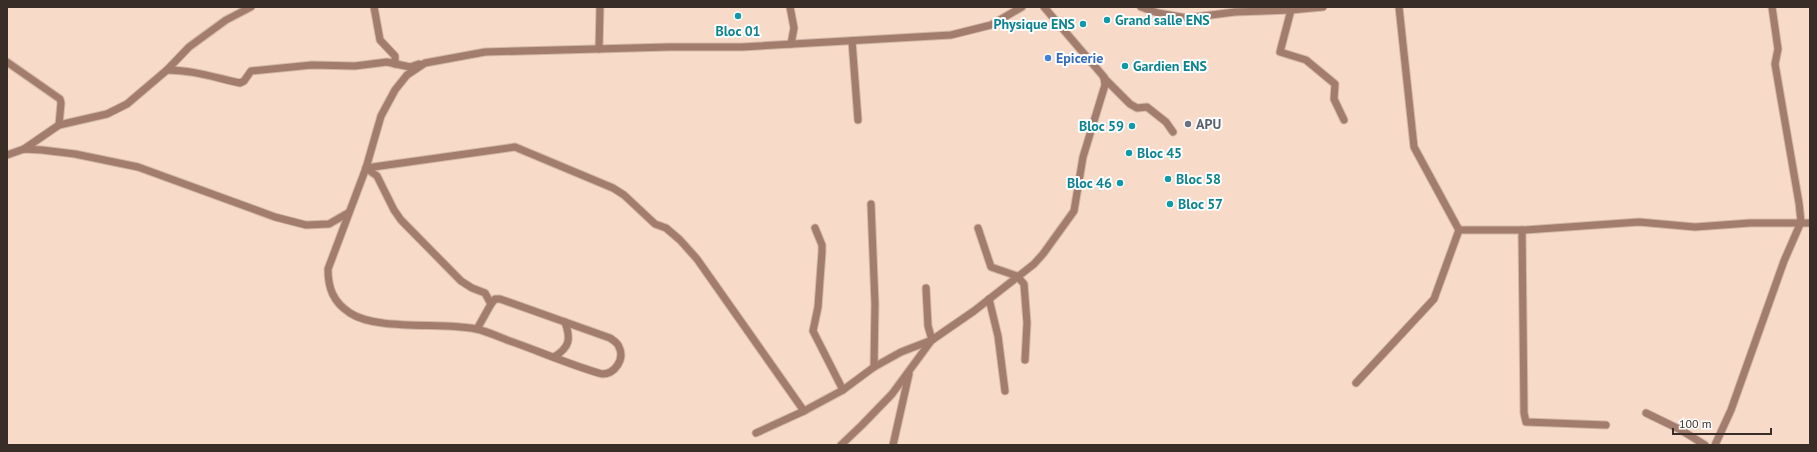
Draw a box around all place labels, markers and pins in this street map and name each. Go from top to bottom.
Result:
marker: Bloc 01 [733,11,743,21]
place label: Grand salle ENS [1115,11,1210,29]
place label: Physique ENS [993,15,1075,33]
marker: Grand salle ENS [1102,15,1112,25]
marker: Physique ENS [1078,19,1088,29]
place label: Bloc 01 [715,22,761,40]
place label: Epicerie [1056,49,1103,67]
marker: Epicerie [1043,53,1053,63]
place label: Gardien ENS [1133,57,1207,75]
marker: Gardien ENS [1120,61,1130,71]
place label: APU [1196,115,1221,133]
place label: Bloc 59 [1079,117,1124,135]
marker: APU [1183,119,1193,129]
marker: Bloc 59 [1127,121,1137,131]
place label: Bloc 45 [1137,144,1182,162]
marker: Bloc 45 [1124,148,1134,158]
place label: Bloc 58 [1176,170,1221,188]
place label: Bloc 46 [1067,174,1112,192]
marker: Bloc 58 [1163,174,1173,184]
marker: Bloc 46 [1115,178,1125,188]
place label: Bloc 57 [1178,195,1223,213]
marker: Bloc 57 [1165,199,1175,209]

